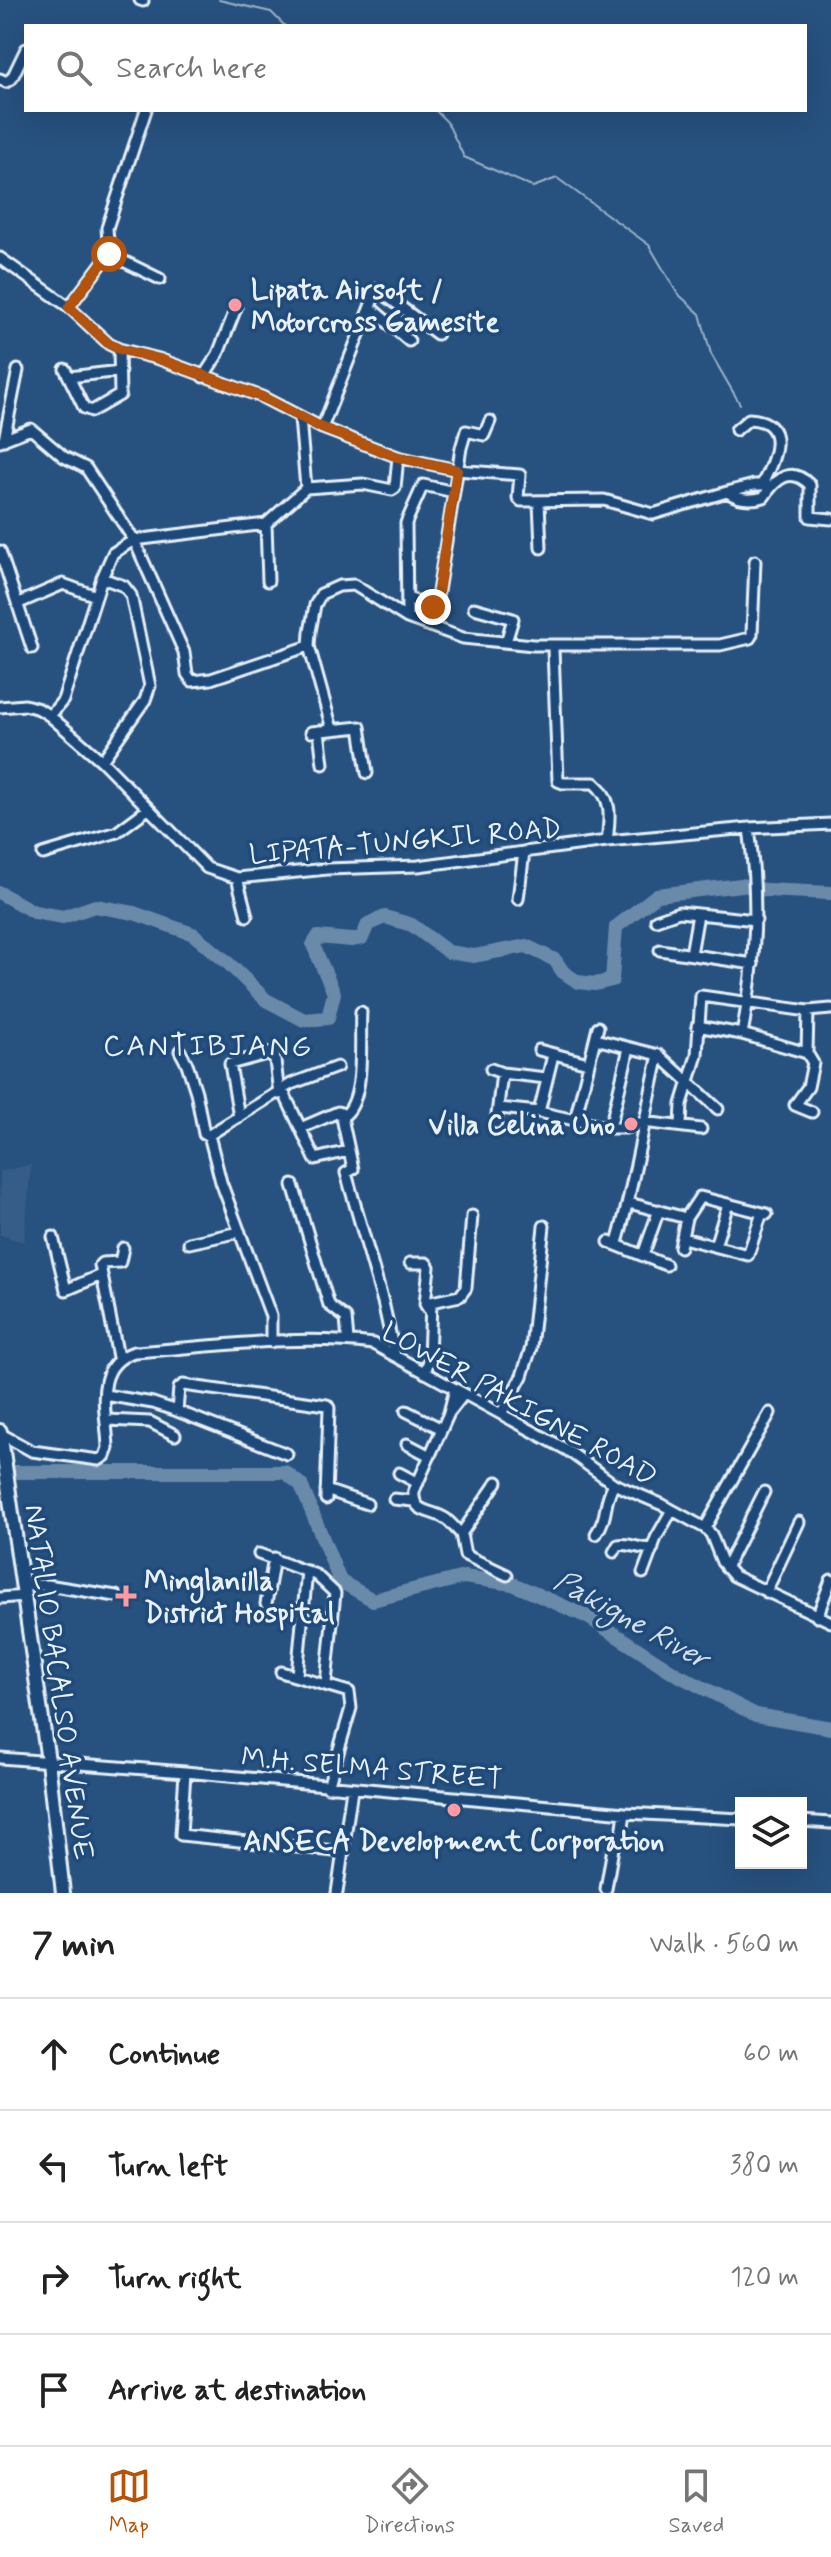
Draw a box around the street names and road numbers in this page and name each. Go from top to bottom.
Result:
street label: LIPATA-TUNGKIL ROAD [248,810,563,875]
street label: LOWER PAKIGNE ROAD [375,1314,663,1496]
street label: NATALIO BACALSO AVENUE [14,1502,101,1863]
street label: M.H. SELMA STREET [240,1740,504,1799]

